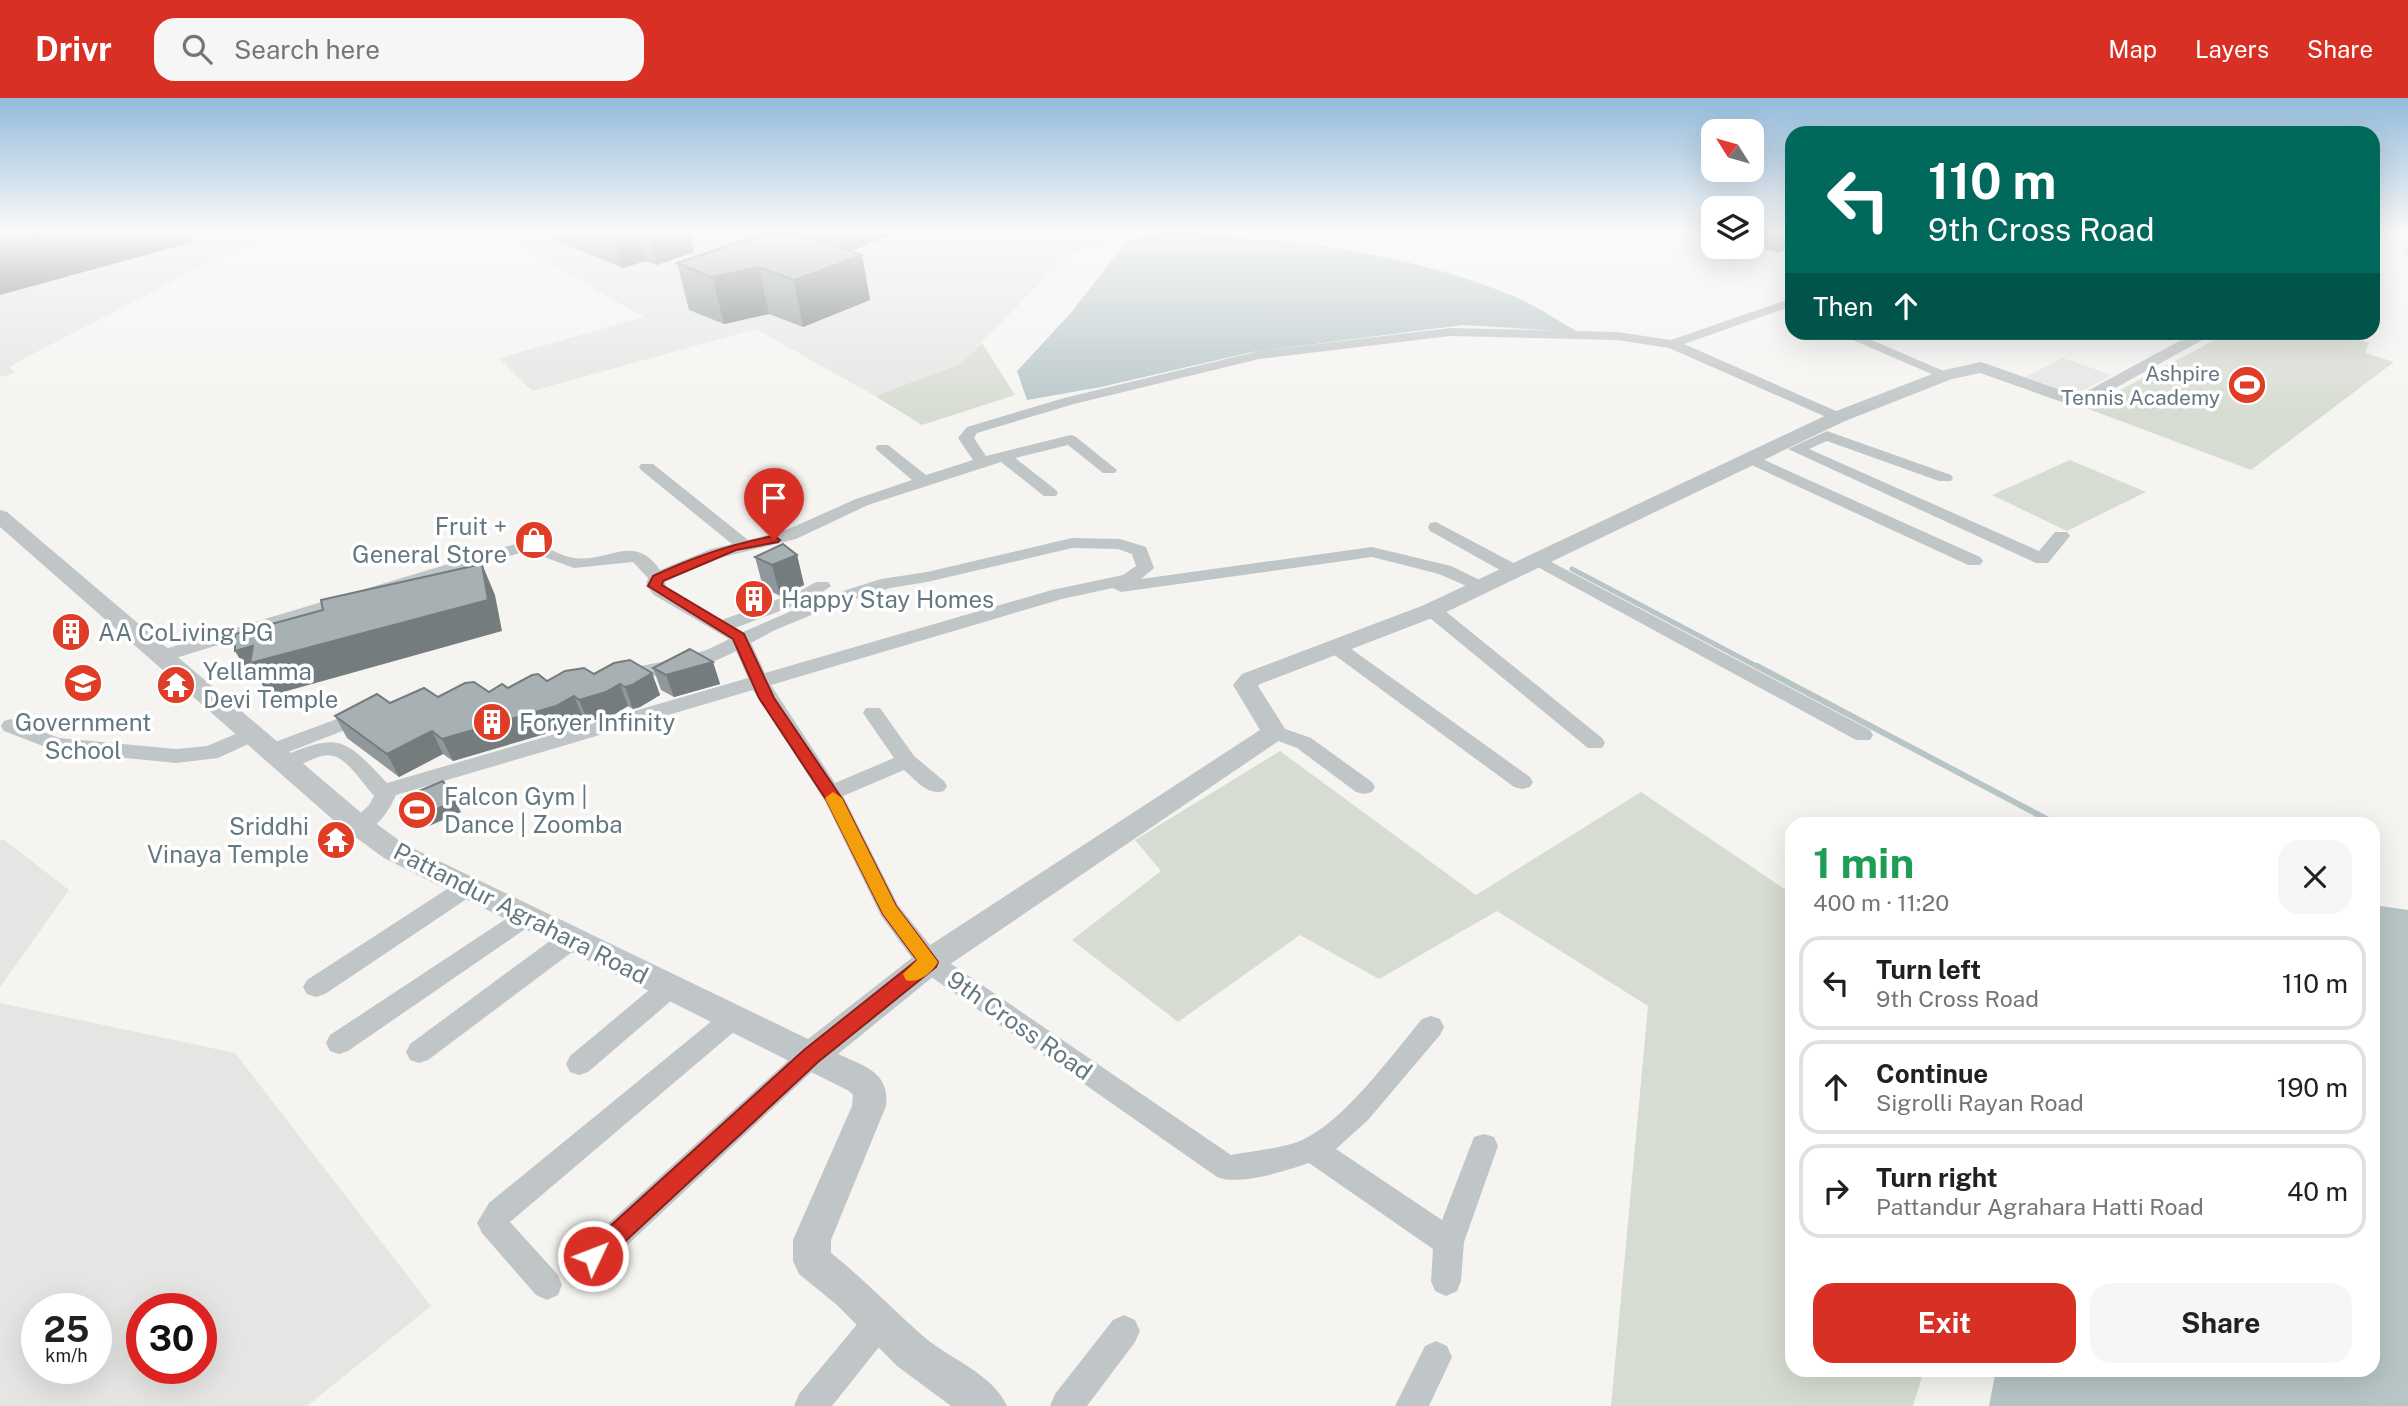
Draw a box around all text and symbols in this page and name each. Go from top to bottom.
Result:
search box [154,18,644,81]
text: Drivr [35,30,112,68]
icon: search [178,30,216,68]
text: Search here [234,34,380,65]
text: Map [2108,35,2157,63]
text: Layers [2195,35,2269,63]
text: Share [2307,35,2373,63]
north arrow [1701,119,1764,182]
map controls [1701,119,1764,259]
text: 110 m [1928,152,2056,210]
icon: left [1813,154,1904,245]
button: layers [1701,196,1764,259]
text: 9th Cross Road [1928,211,2155,248]
icon: ahead [1887,287,1925,325]
text: Then [1813,291,1873,322]
place label: Ashpire Tennis Academy [2061,361,2220,410]
sports icon: Ashpire Tennis Academy [2226,364,2268,406]
pin [744,468,804,540]
icon: arrive [755,479,793,517]
place label: Fruit + General Store [352,512,507,568]
shop icon: Fruit + General Store [513,519,555,561]
building icon: Happy Stay Homes [733,578,775,620]
place label: Happy Stay Homes [781,585,994,613]
building icon: AA CoLiving PG [50,611,92,653]
place label: AA CoLiving PG [98,618,274,646]
place label: Yellamma Devi Temple [203,657,338,713]
school or university icon: Government School [62,662,104,704]
temple icon: Yellamma Devi Temple [155,664,197,706]
building icon: Foryer Infinity [471,701,513,743]
place label: Government School [15,708,151,764]
place label: Foryer Infinity [519,708,675,736]
place label: Falcon Gym | Dance | Zoomba [444,782,622,838]
sports icon: Falcon Gym | Dance | Zoomba [396,789,438,831]
place label: Sriddhi Vinaya Temple [147,812,309,868]
temple icon: Sriddhi Vinaya Temple [315,819,357,861]
street label: Pattandur Agrahara Road [389,837,653,989]
text: 1 min [1813,838,1914,887]
button: close [2278,840,2352,914]
text: 400 m · 11:20 [1813,889,1949,916]
text: Turn left [1876,954,1981,985]
icon: left [1817,964,1855,1002]
street label: 9th Cross Road [942,965,1098,1085]
text: 110 m [2282,968,2348,999]
text: 9th Cross Road [1876,985,2039,1012]
text: Continue [1876,1058,1988,1089]
icon: ahead [1817,1068,1855,1106]
text: 190 m [2277,1072,2348,1103]
text: Sigrolli Rayan Road [1876,1089,2084,1116]
text: Turn right [1876,1162,1998,1193]
icon: right [1817,1172,1855,1210]
text: 40 m [2287,1176,2348,1207]
text: Pattandur Agrahara Hatti Road [1876,1193,2204,1220]
position arrow [556,1219,630,1293]
button: Exit [1813,1283,2076,1363]
button: Share [2090,1283,2352,1363]
speed limit sign: 30 [126,1293,217,1384]
text: 25 [44,1309,89,1350]
text: km/h [45,1345,88,1366]

